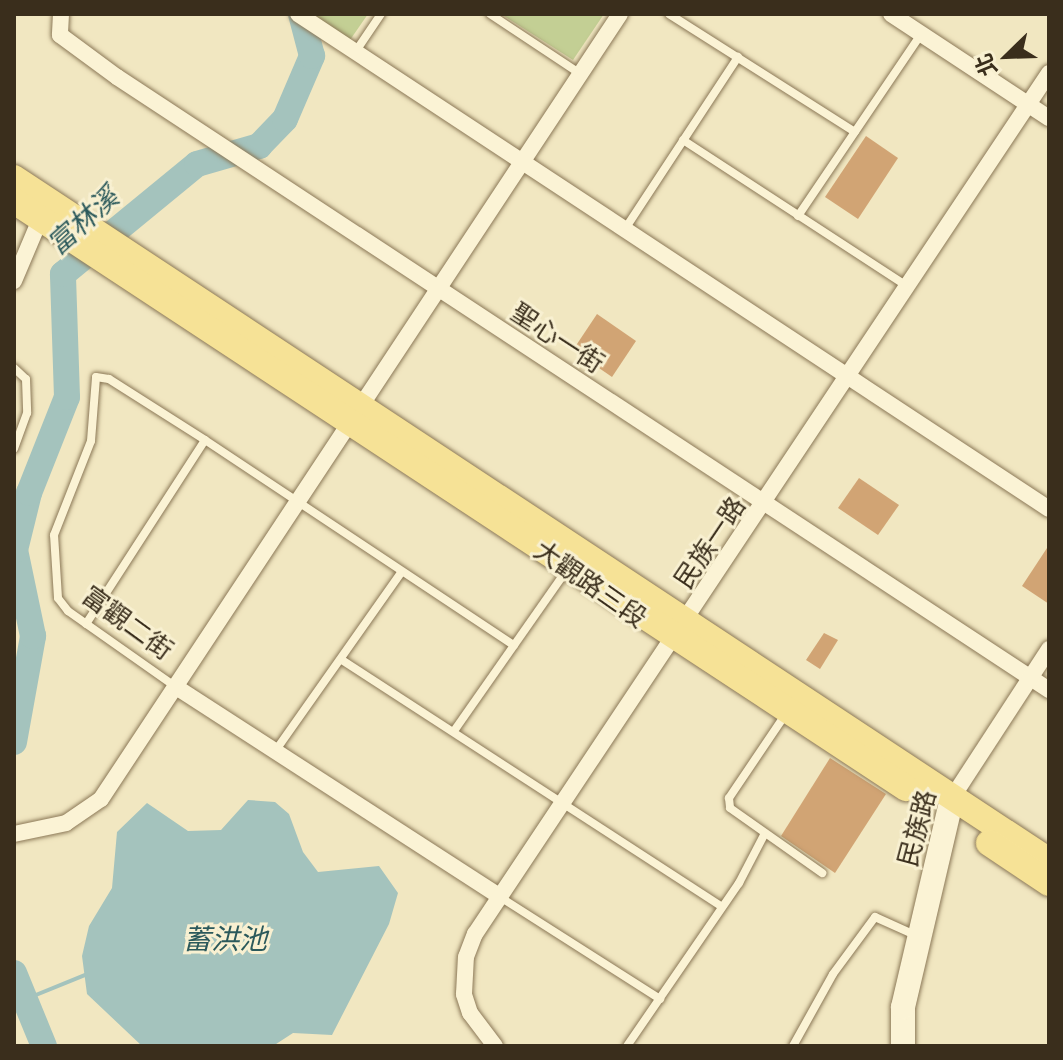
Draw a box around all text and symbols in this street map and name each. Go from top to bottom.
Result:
north arrow [967,16,1047,96]
text: 北 [967,49,1003,81]
water label: 富林溪 [40,179,124,261]
street label: 聖心一街 [506,296,610,378]
street label: 民族一路 [667,490,751,594]
street label: 大觀路三段 [529,533,653,633]
street label: 富觀二街 [77,579,179,665]
street label: 民族路 [891,786,941,870]
water label: 蓄洪池 [183,921,267,955]

